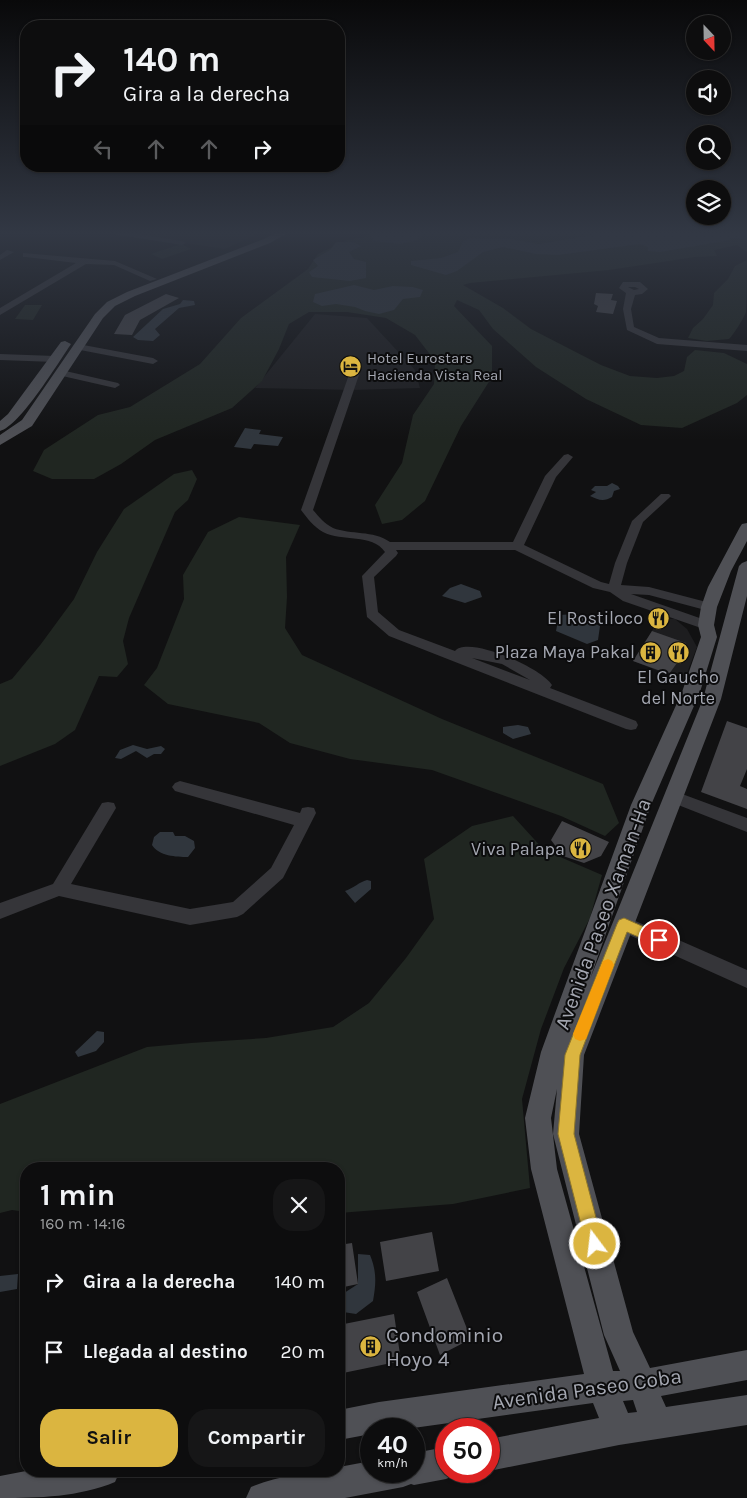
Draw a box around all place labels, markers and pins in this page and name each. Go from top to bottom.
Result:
place label: Hotel Eurostars Hacienda Vista Real [367,349,503,384]
hotel icon: Hotel Eurostars Hacienda Vista Real [339,355,363,379]
restaurant icon: El Rostiloco [647,606,671,630]
place label: El Rostiloco [547,607,643,629]
building icon: Plaza Maya Pakal [639,640,663,664]
restaurant icon: El Gaucho del Norte [666,640,690,664]
place label: Plaza Maya Pakal [495,641,635,663]
place label: El Gaucho del Norte [637,666,719,709]
restaurant icon: Viva Palapa [569,837,593,861]
place label: Viva Palapa [471,838,565,860]
pin [638,919,680,961]
place label: Condominio Hoyo 4 [386,1323,503,1371]
building icon: Condominio Hoyo 4 [358,1335,382,1359]

